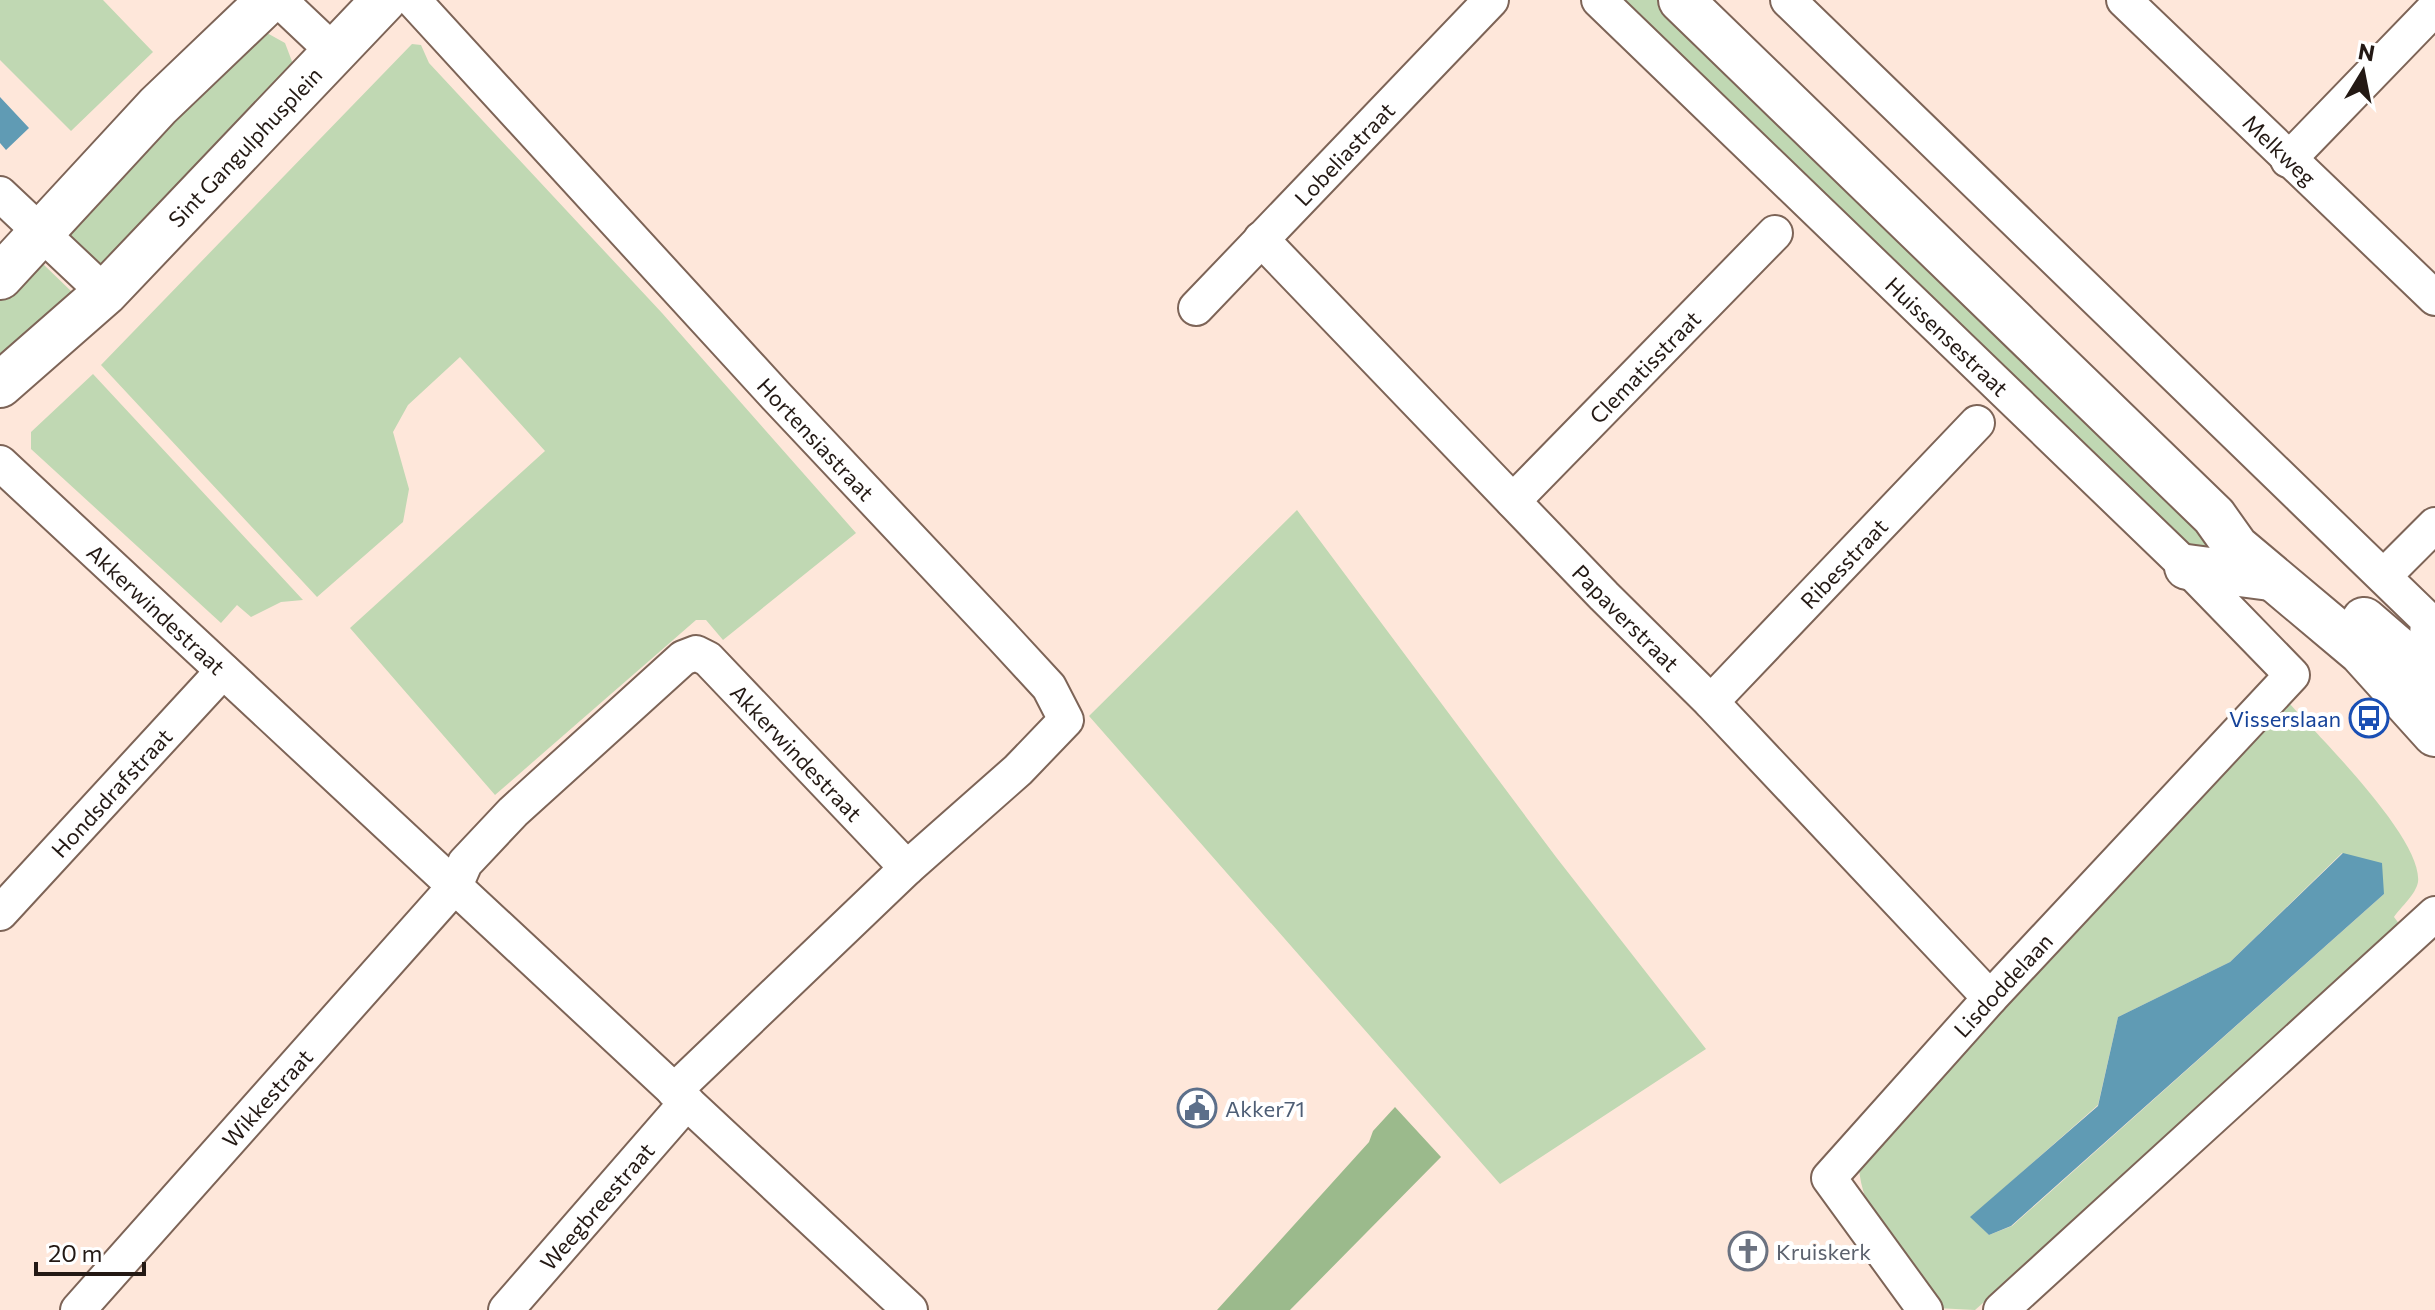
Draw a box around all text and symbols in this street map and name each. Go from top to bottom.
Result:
north arrow [2323,32,2403,112]
text: N [2356,37,2377,67]
street label: Sint Gangulphusplein [162,61,327,232]
street label: Lobeliastraat [1288,96,1400,211]
street label: Melkweg [2238,108,2322,191]
street label: Huissensestraat [1880,271,2014,401]
street label: Clematisstraat [1583,304,1706,429]
street label: Hortensiastraat [752,372,880,506]
street label: Ribesstraat [1794,512,1893,614]
street label: Akkerwindestraat [82,538,231,680]
street label: Papaverstraat [1567,558,1685,677]
street label: Akkerwindestraat [725,678,868,826]
bus stop icon: Visserslaan [2348,697,2390,739]
place label: Visserslaan [2229,705,2341,732]
street label: Hondsdrafstraat [45,722,177,863]
street label: Lisdoddelaan [1948,927,2058,1043]
street label: Wikkestraat [216,1043,318,1153]
public building icon: Akker71 [1176,1087,1218,1129]
place label: Akker71 [1225,1095,1305,1122]
street label: Weegbreestraat [534,1137,659,1275]
scale bar [36,1226,144,1276]
church icon: Kruiskerk [1727,1230,1769,1272]
text: 20 m [48,1238,102,1267]
place label: Kruiskerk [1776,1238,1871,1265]

